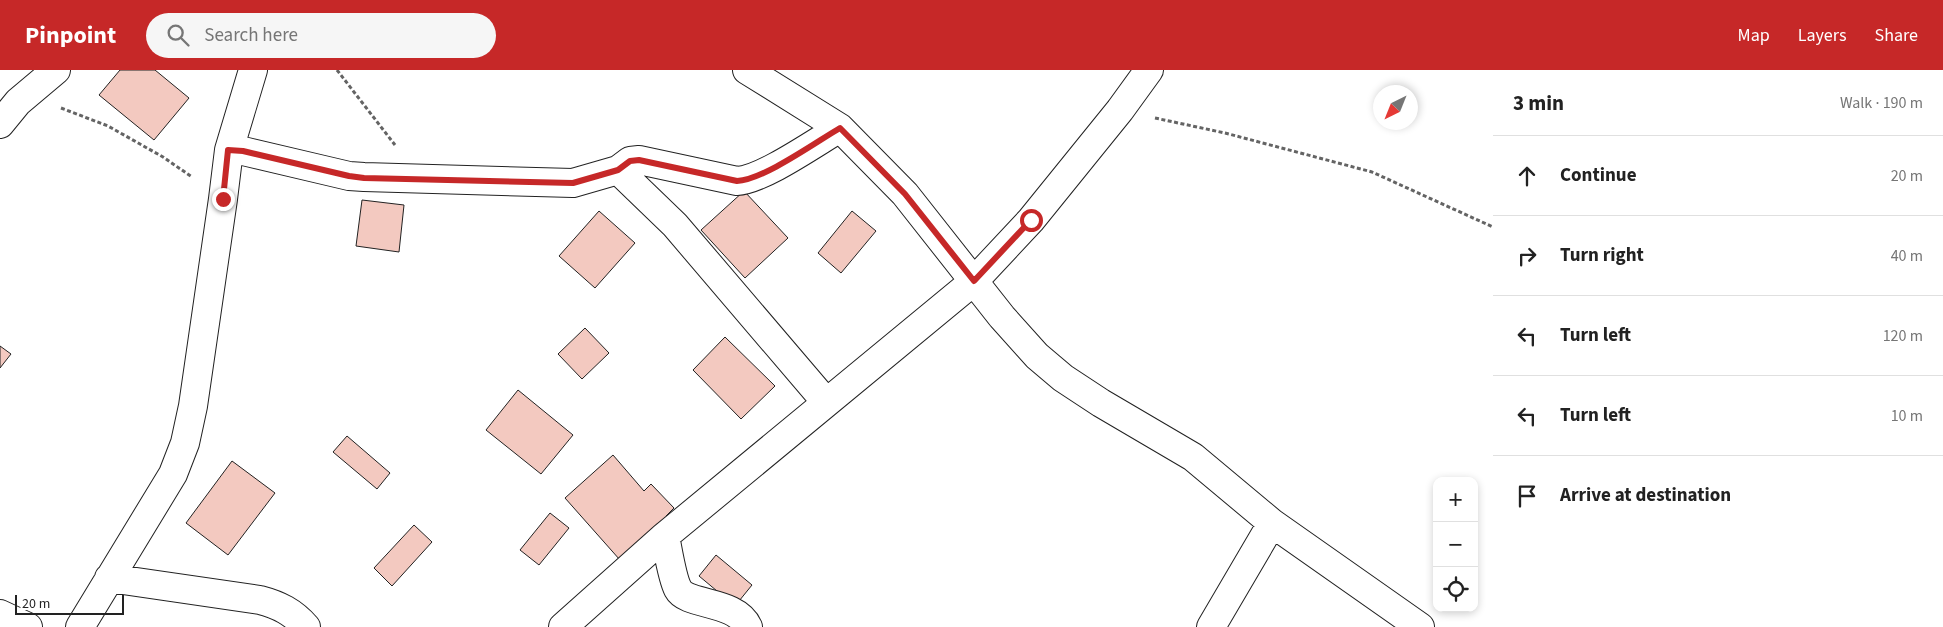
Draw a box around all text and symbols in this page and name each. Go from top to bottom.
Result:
search box [146,13,496,58]
text: Pinpoint [25,18,116,53]
icon: search [164,21,192,49]
text: Search here [204,22,298,49]
text: Map [1738,23,1770,48]
text: Layers [1798,23,1847,48]
text: Share [1875,23,1918,48]
north arrow [1373,85,1418,130]
text: 3 min [1513,88,1564,118]
text: Walk · 190 m [1840,92,1923,114]
icon: ahead [1513,162,1541,190]
text: Continue [1560,162,1637,189]
text: 20 m [1891,165,1923,187]
route end [212,188,235,211]
route start [1020,209,1043,232]
icon: right [1513,242,1541,270]
text: Turn right [1560,242,1644,269]
text: 40 m [1891,245,1923,267]
icon: left [1513,322,1541,350]
text: Turn left [1560,322,1631,349]
text: 120 m [1883,325,1923,347]
icon: left [1513,402,1541,430]
text: Turn left [1560,402,1631,429]
text: 10 m [1891,405,1923,427]
map controls [1433,477,1478,612]
button: + [1433,477,1478,522]
icon: arrive [1513,482,1541,510]
text: Arrive at destination [1560,482,1731,509]
button: − [1433,522,1478,567]
button: locate [1433,567,1478,612]
scale bar [15,592,124,615]
text: 20 m [22,594,50,614]

